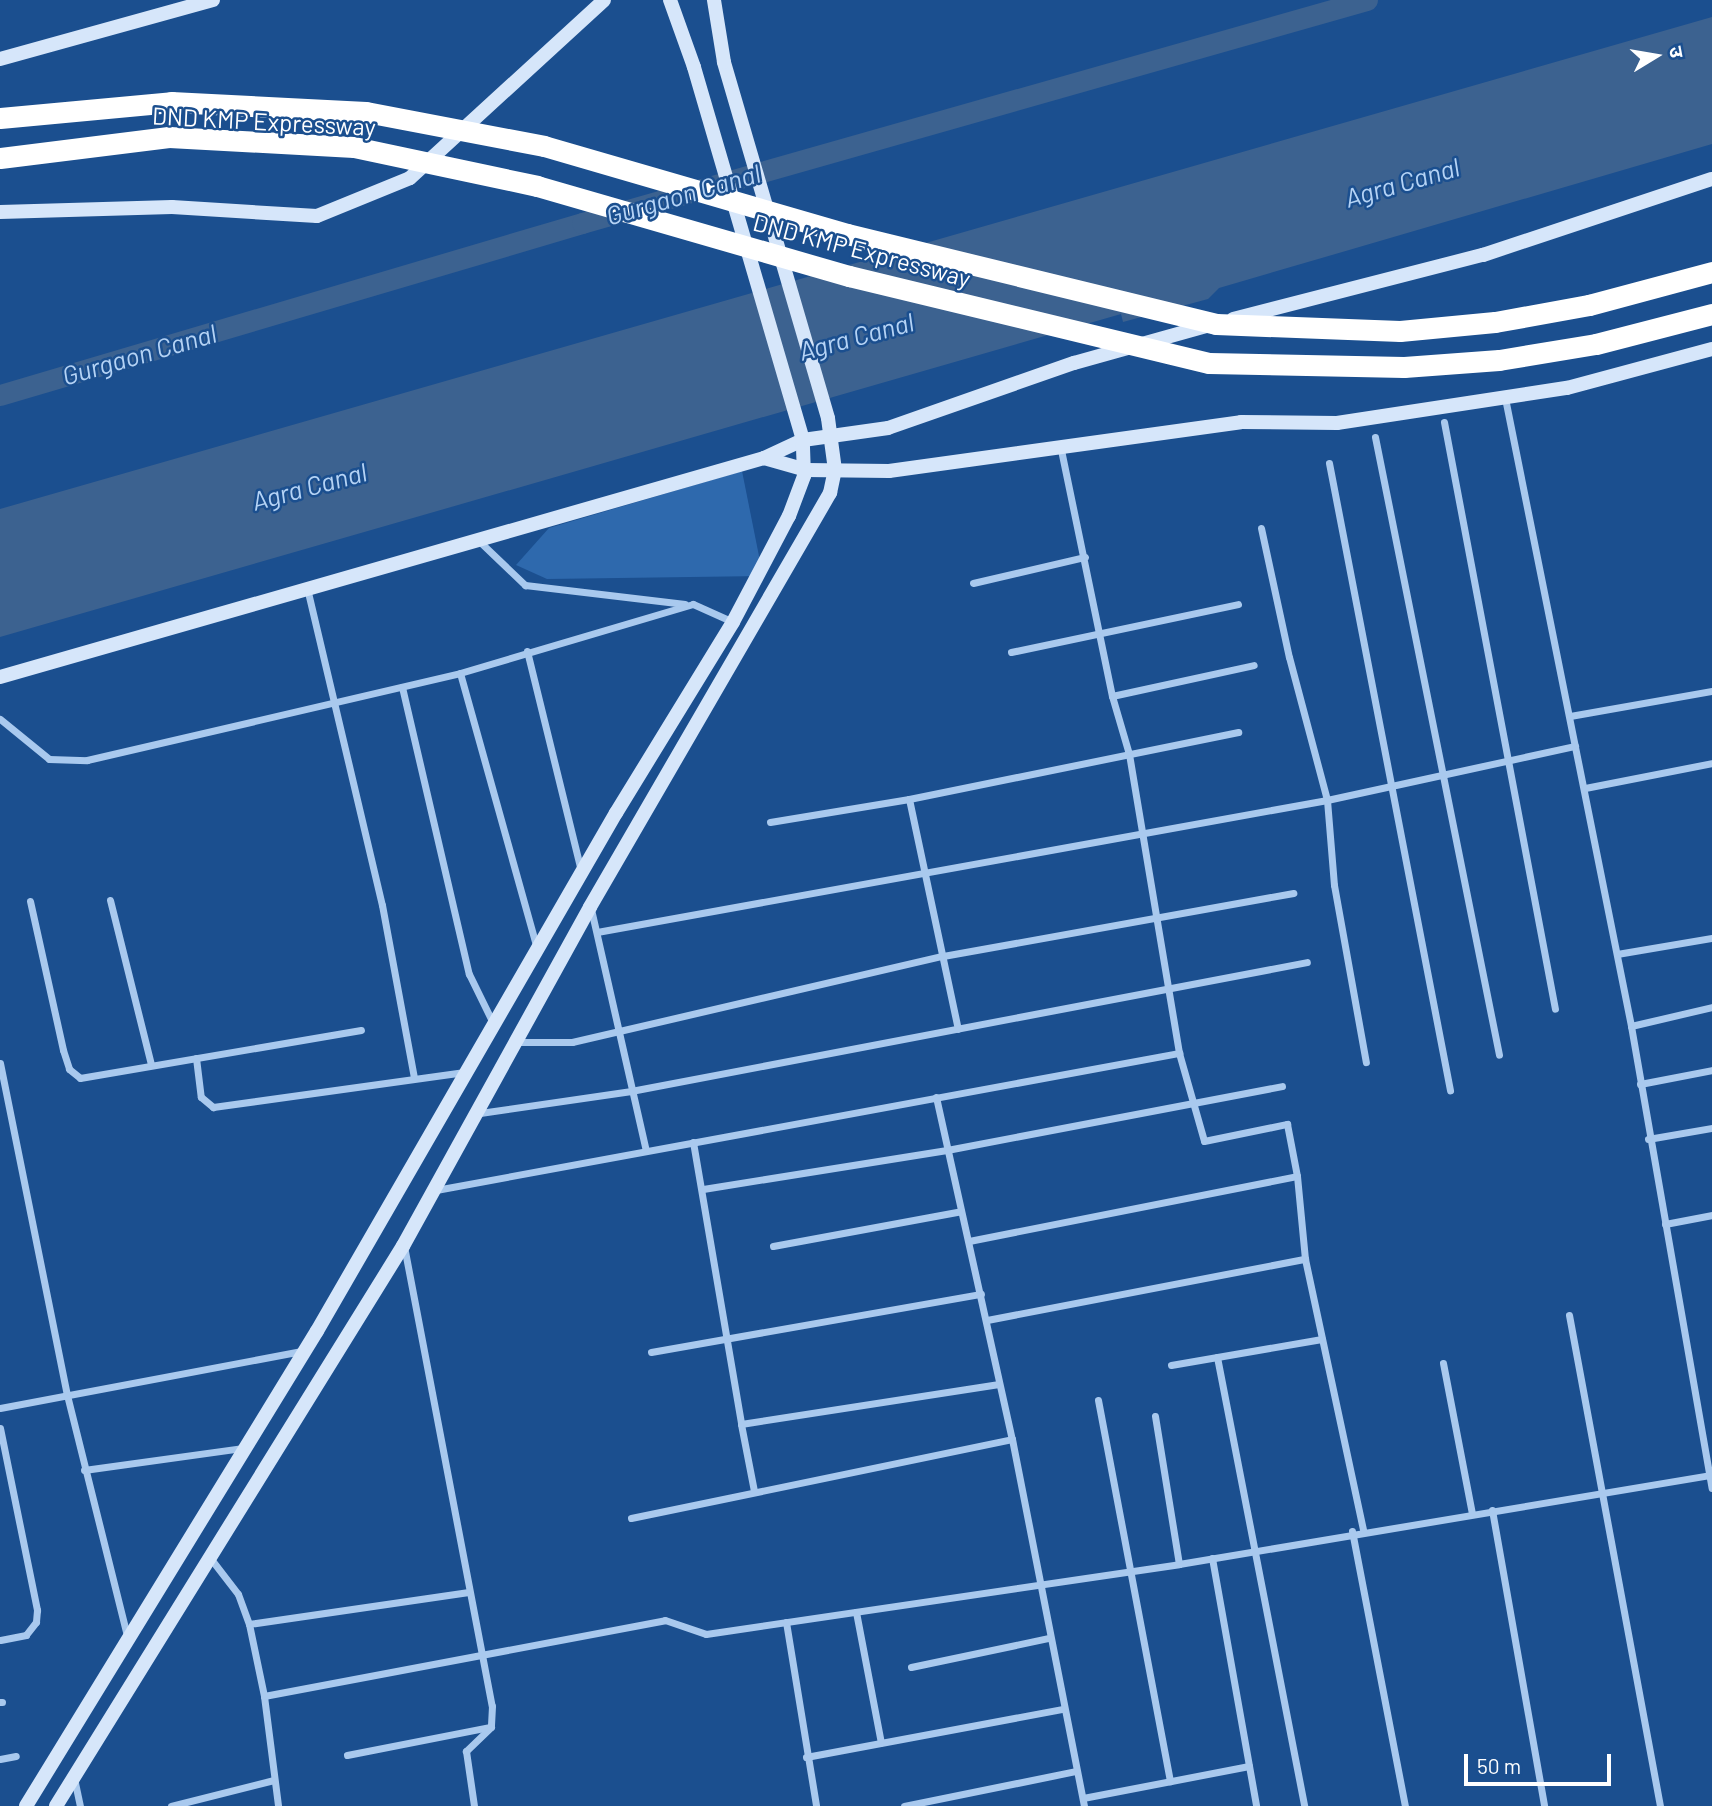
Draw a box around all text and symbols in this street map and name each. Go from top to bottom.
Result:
north arrow [1621,21,1691,91]
text: उ [1665,44,1689,60]
street label: DND KMP Expressway [151,101,377,141]
water label: Agra Canal [1341,151,1463,213]
water label: Gurgaon Canal [602,157,764,231]
street label: DND KMP Expressway [750,207,974,293]
water label: Agra Canal [795,306,917,366]
water label: Gurgaon Canal [58,317,220,391]
water label: Agra Canal [248,456,370,516]
scale bar [1467,1740,1614,1784]
text: 50 m [1477,1753,1521,1778]

